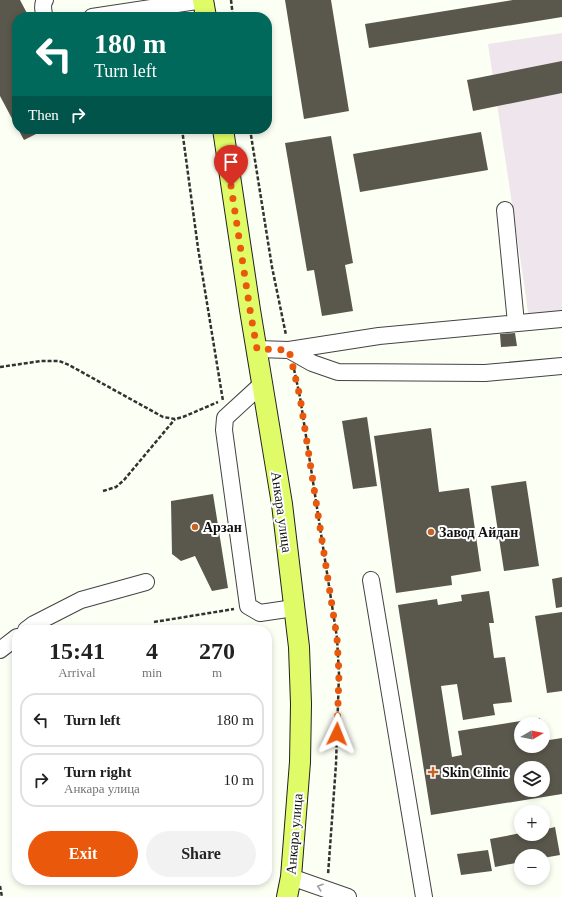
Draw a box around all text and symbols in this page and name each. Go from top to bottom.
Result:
icon: left [28,28,80,80]
text: 180 m [94,28,166,59]
text: Turn left [94,61,157,81]
icon: right [67,104,89,126]
text: Then [28,107,59,123]
pin [214,145,248,186]
icon: arrive [220,151,242,173]
street label: Анкара улица [268,471,295,554]
place label: Арзан [203,520,242,535]
marker: Арзан [190,522,200,532]
place label: Завод Айдан [439,525,518,540]
marker: Завод Айдан [426,527,436,537]
text: 15:41 [49,638,105,664]
text: 4 [146,638,158,664]
text: 270 [199,638,235,664]
text: Arrival [58,665,96,680]
text: min [142,665,162,680]
text: m [212,665,222,680]
icon: left [30,709,52,731]
text: Turn left [64,712,121,728]
text: 180 m [216,712,254,728]
position arrow [316,713,358,755]
north arrow [514,717,550,753]
map controls [514,717,550,885]
button: layers [514,761,550,797]
text: Turn right [64,764,131,780]
place label: Skin Clinic [442,765,509,780]
marker: Skin Clinic [427,766,439,778]
icon: right [30,769,52,791]
text: 10 m [224,772,254,788]
text: Анкара улица [64,781,140,796]
street label: Анкара улица [283,792,306,875]
button: + [514,805,550,841]
button: Exit [28,831,138,877]
button: Share [146,831,256,877]
button: − [514,849,550,885]
one-way arrow [316,884,323,892]

